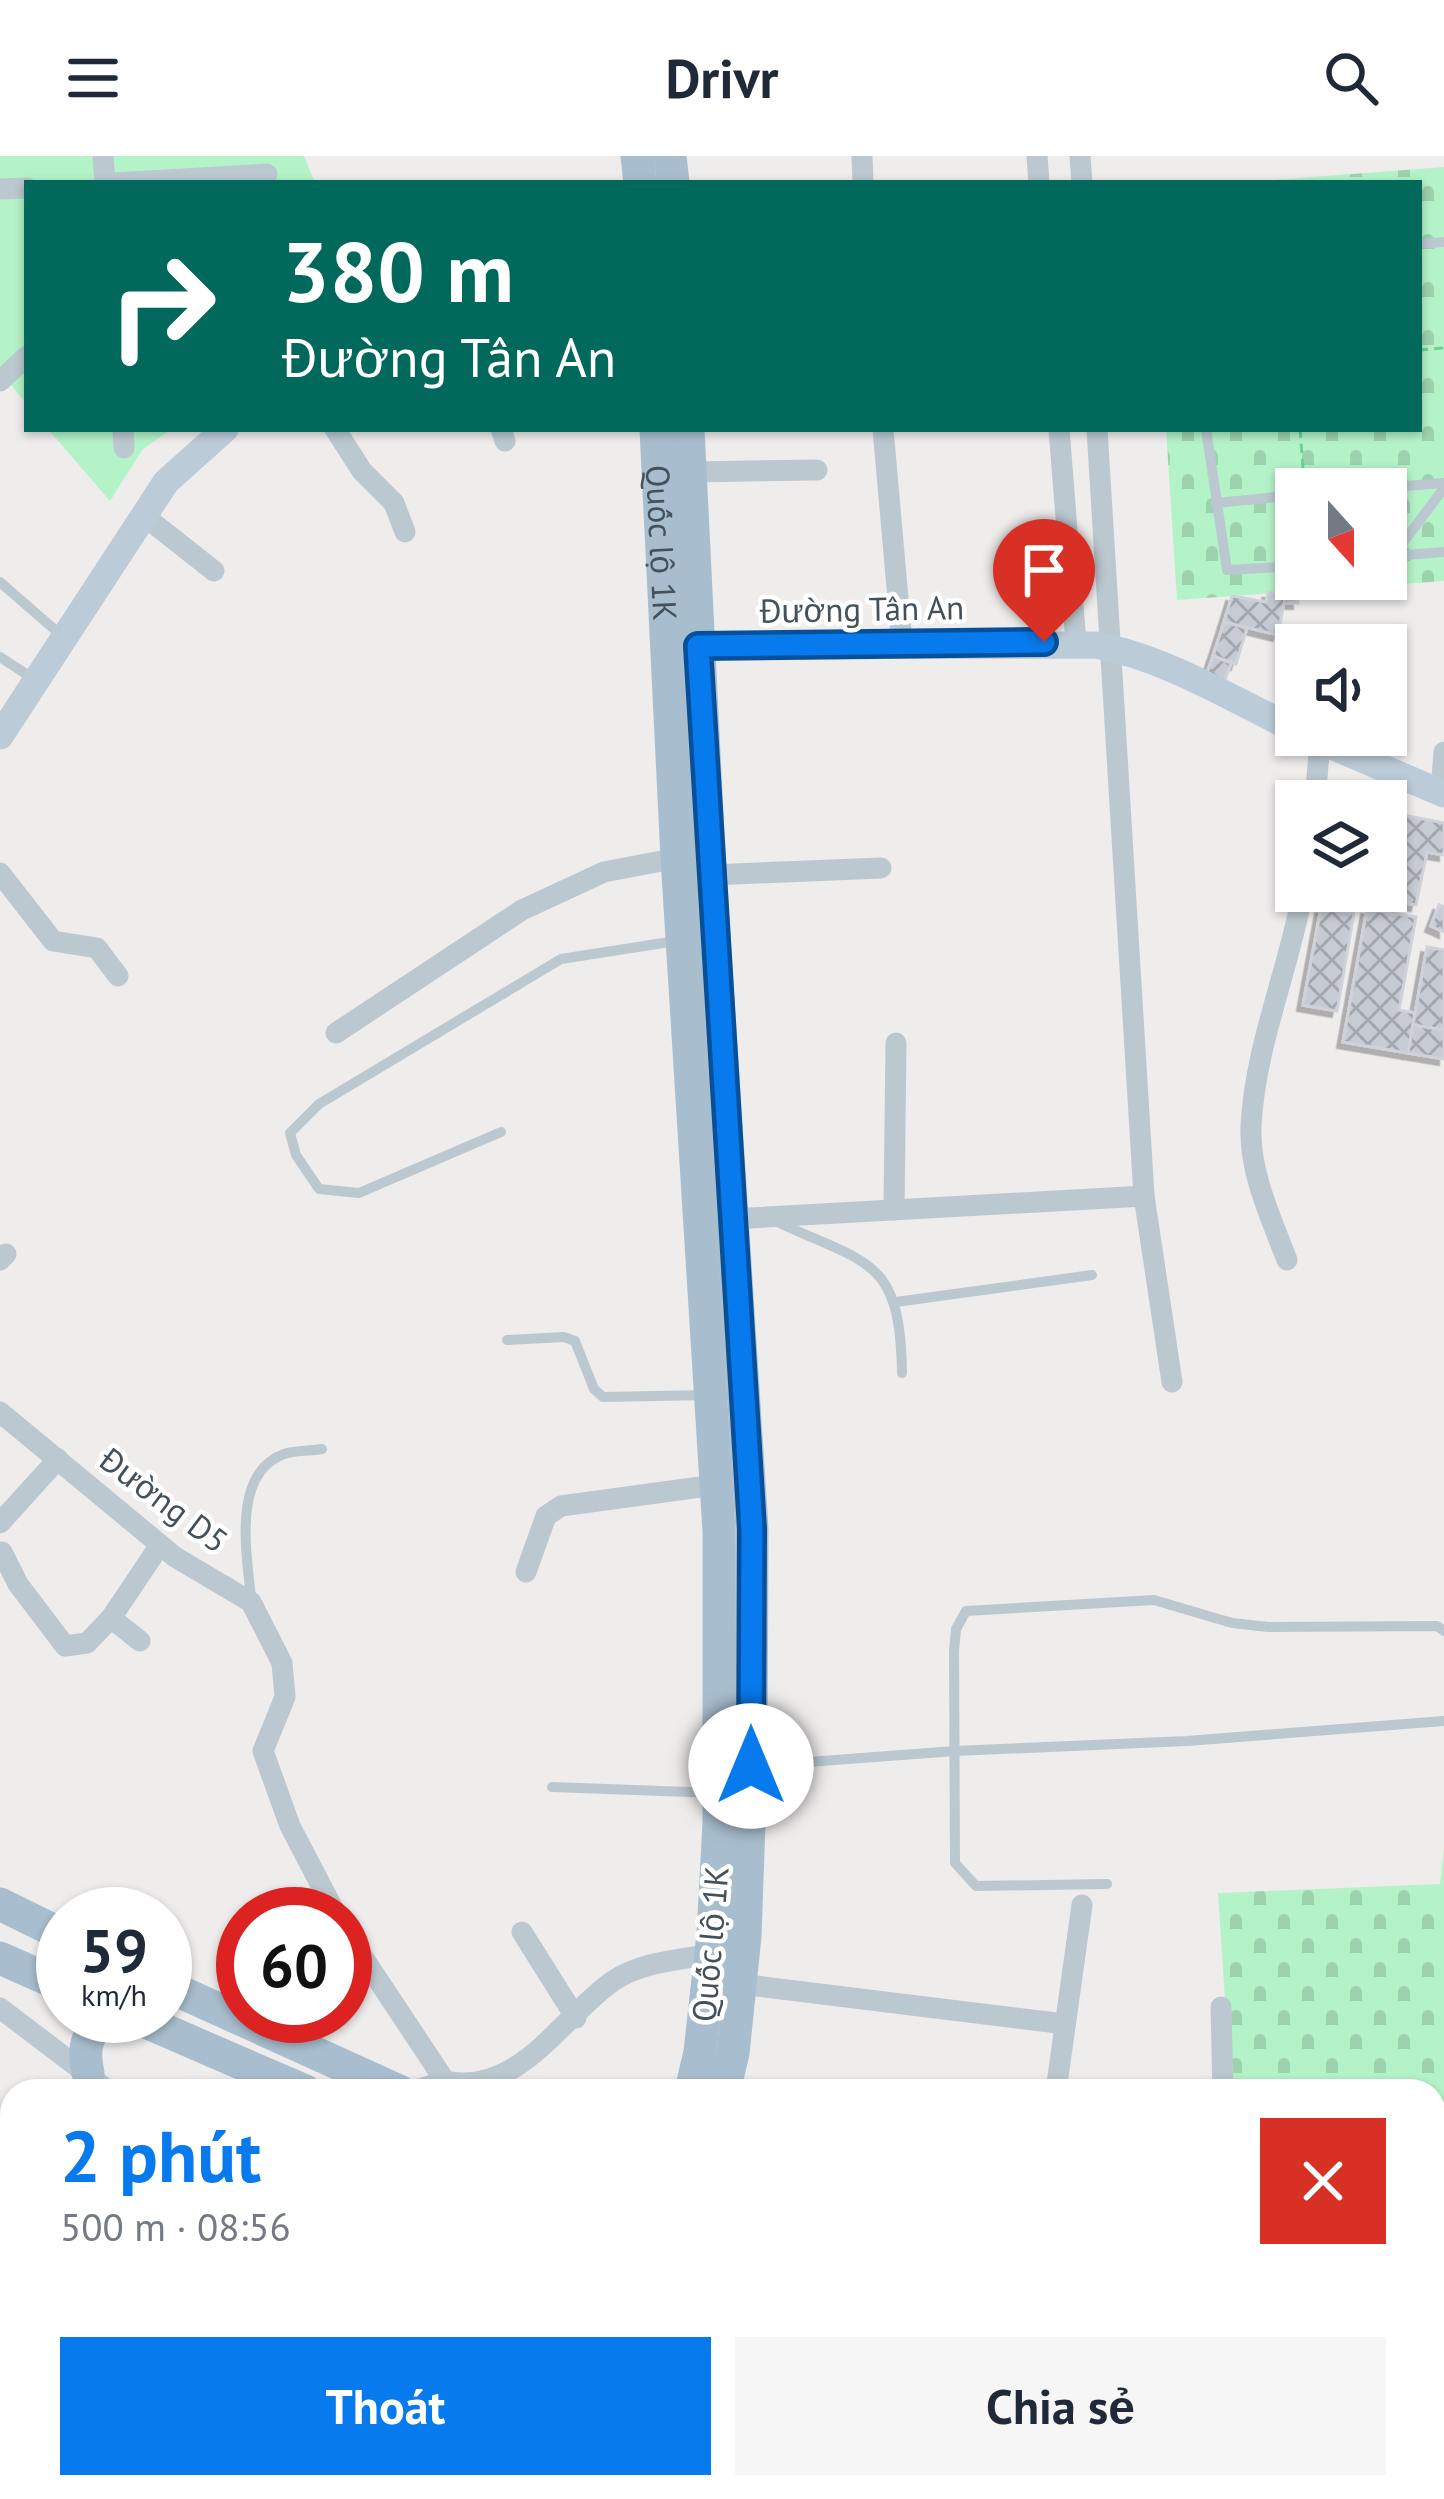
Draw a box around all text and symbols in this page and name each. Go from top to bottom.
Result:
text: Drivr [665,43,779,113]
icon: menu [60,45,126,111]
icon: search [1318,45,1384,111]
text: 380 m [282,216,514,325]
icon: right [84,228,240,384]
text: Đường Tân An [282,322,616,392]
street label: Quốc lộ 1K [637,464,687,622]
north arrow [1275,468,1407,600]
map controls [1275,468,1407,912]
pin [993,519,1095,642]
icon: arrive [1011,537,1077,603]
street label: Đường Tân An [758,585,965,632]
button: sound [1275,624,1407,756]
button: layers [1275,780,1407,912]
street label: Đường D5 [91,1437,237,1562]
position arrow [688,1703,814,1829]
street label: Quốc lộ 1K [681,1864,738,2023]
speed limit sign: 60 [216,1887,372,2043]
text: 59 [80,1911,148,1989]
text: km/h [81,1975,147,2014]
text: 2 phút [60,2109,261,2202]
button: close [1260,2118,1386,2244]
text: 500 m · 08:56 [60,2201,291,2252]
button: Thoát [60,2337,711,2475]
button: Chia sẻ [735,2337,1386,2475]

